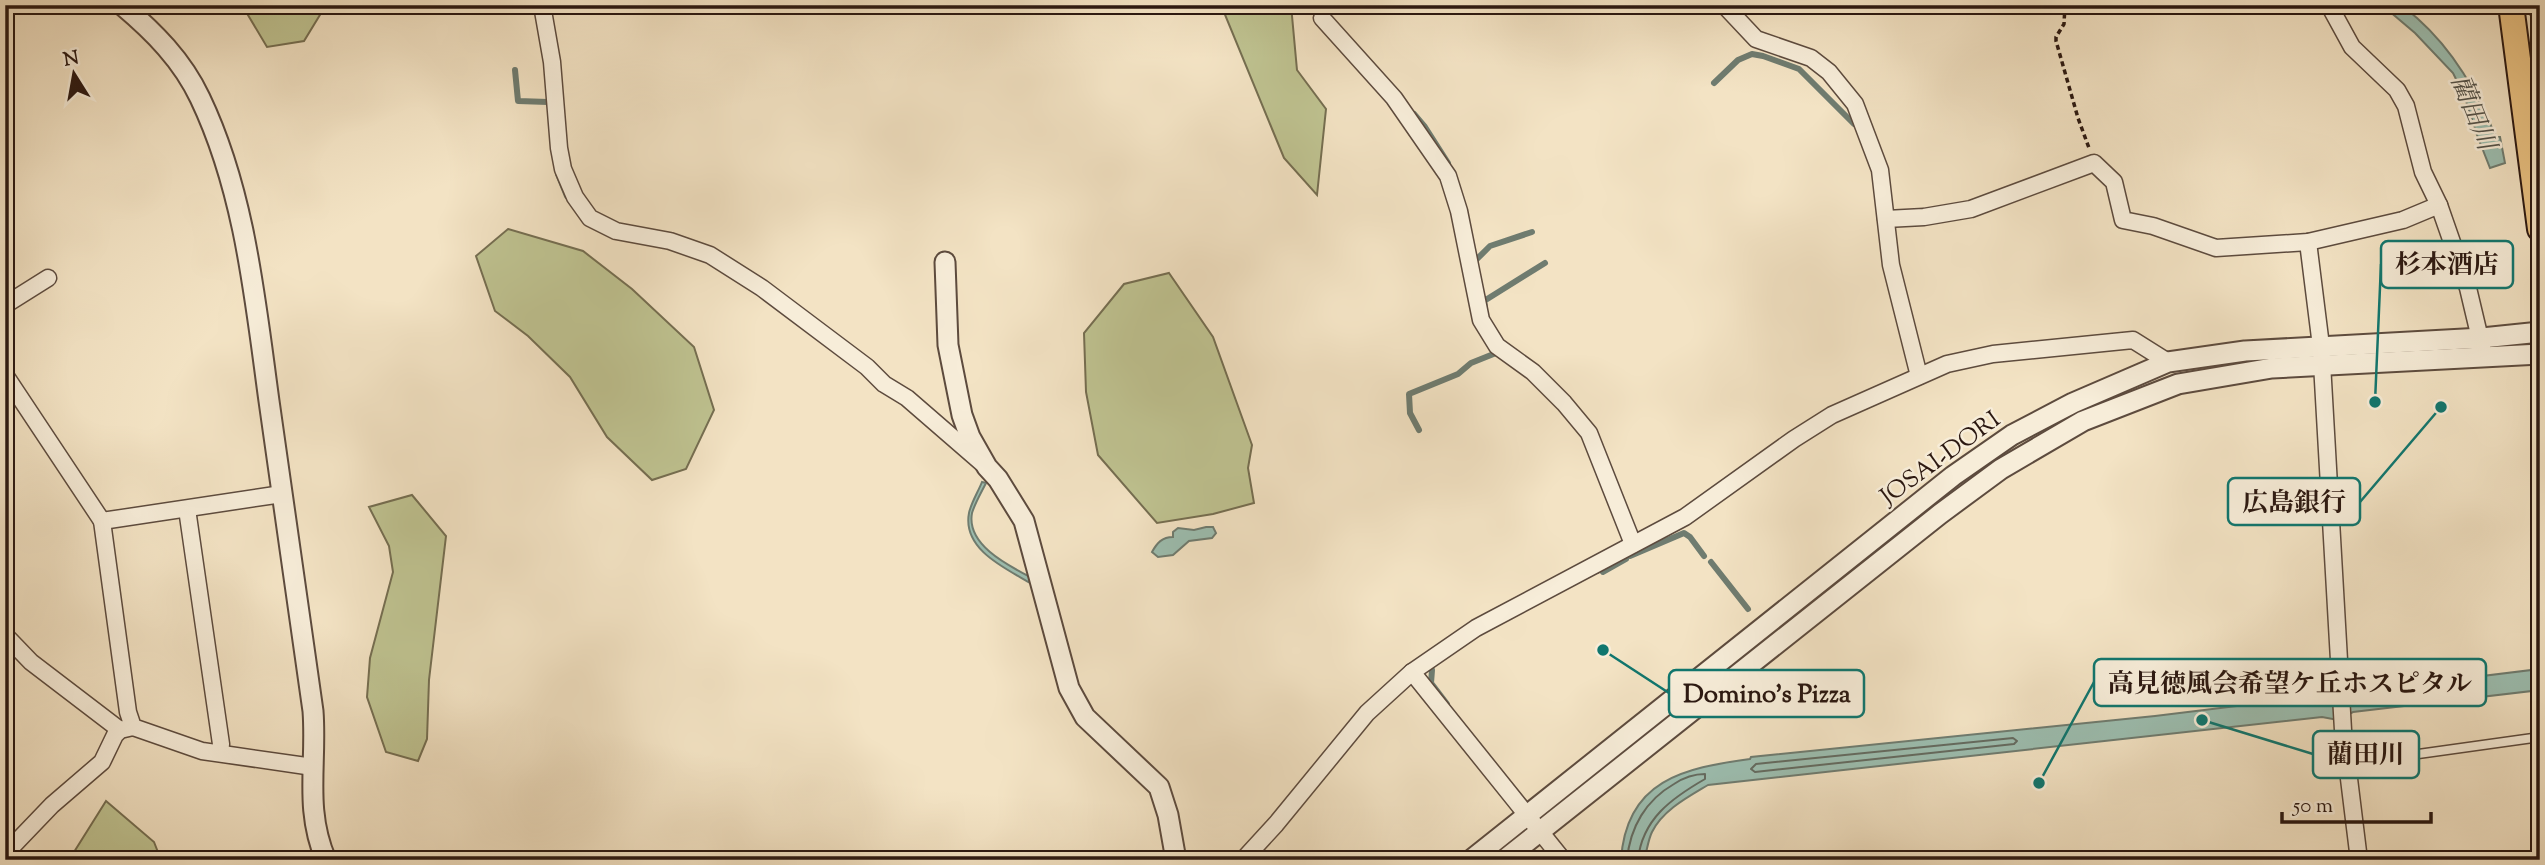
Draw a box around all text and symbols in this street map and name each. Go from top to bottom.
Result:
north arrow [38,38,108,108]
text: N [61,45,81,74]
water label: 藺田川 [2440,70,2505,159]
callout: 杉本酒店 [2381,241,2513,288]
text: 杉本酒店 [2395,248,2499,285]
street label: JOSAI-DORI [1872,404,2008,515]
callout: 広島銀行 [2228,478,2360,525]
text: 広島銀行 [2242,486,2346,523]
callout: 高見徳風会希望ケ丘ホスピタル [2094,659,2486,706]
text: 高見徳風会希望ケ丘ホスピタル [2108,667,2472,704]
callout: Domino's Pizza [1669,670,1864,717]
text: Domino's Pizza [1683,677,1851,714]
callout: 藺田川 [2313,731,2419,778]
text: 藺田川 [2327,738,2405,775]
scale bar [2282,781,2431,825]
text: 50 m [2292,792,2333,822]

